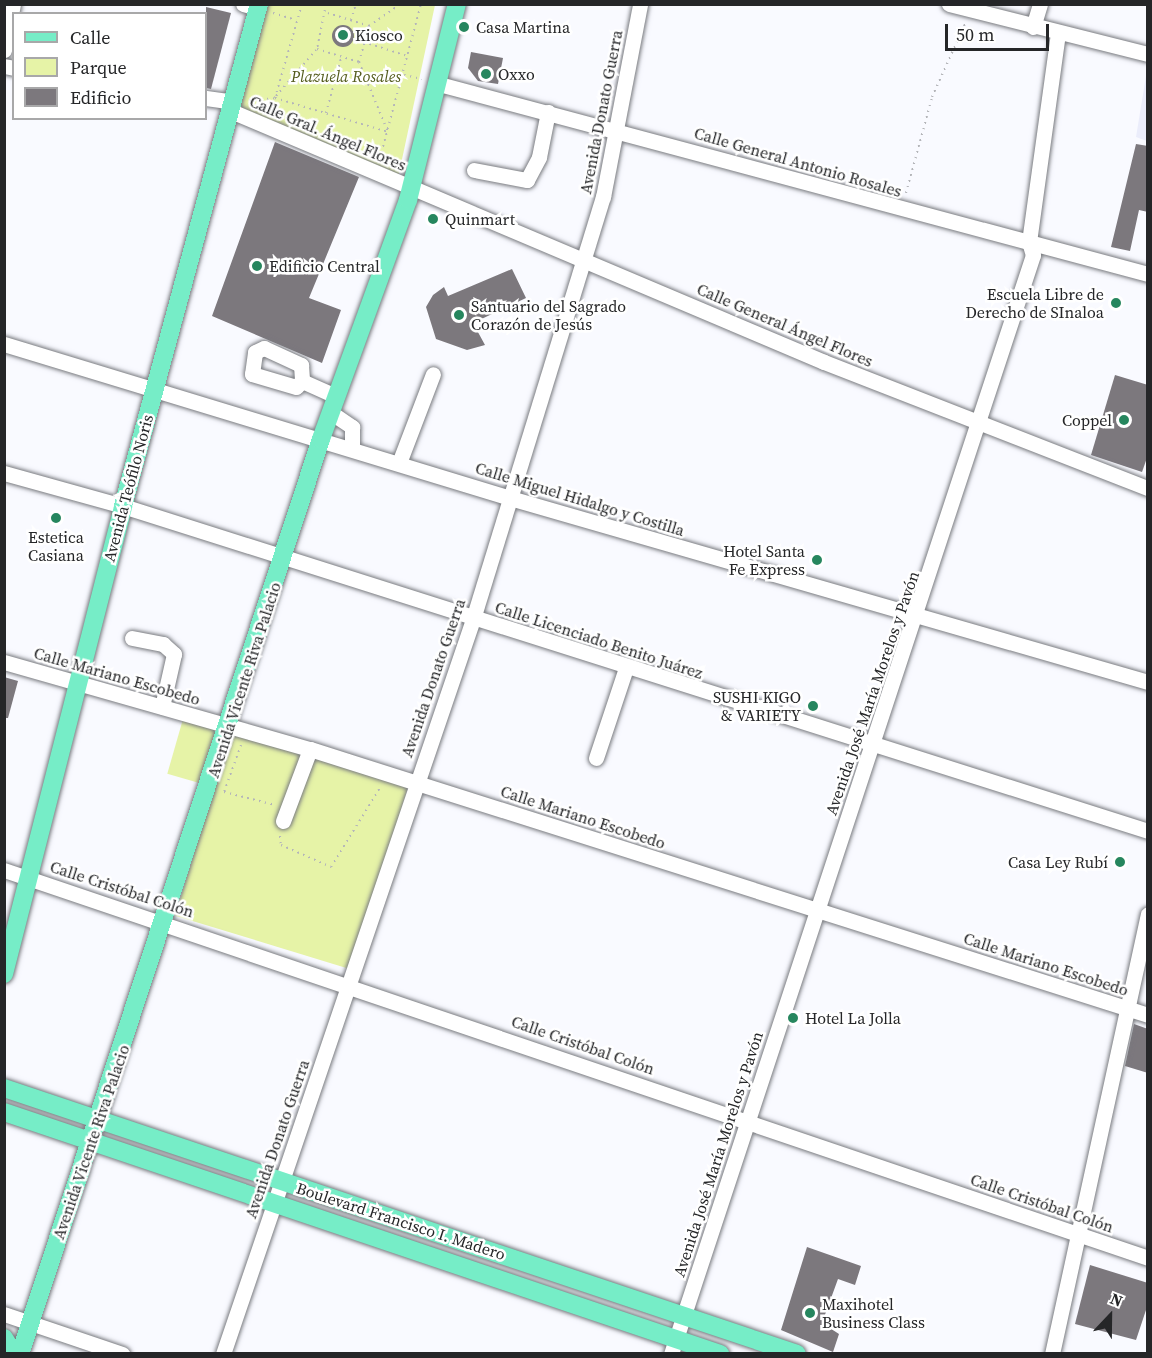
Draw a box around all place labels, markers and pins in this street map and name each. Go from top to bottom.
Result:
place label: Casa Martina [476,17,570,37]
marker: Casa Martina [457,20,471,34]
place label: Kiosco [355,25,403,45]
marker: Kiosco [336,28,350,42]
place label: Oxxo [498,64,535,84]
marker: Oxxo [479,67,493,81]
place label: Quinmart [445,209,515,229]
marker: Quinmart [426,212,440,226]
place label: Edificio Central [269,256,380,276]
marker: Edificio Central [250,259,264,273]
place label: Escuela Libre de Derecho de SInaloa [965,284,1104,322]
place label: Santuario del Sagrado Corazón de Jesús [471,296,626,334]
marker: Escuela Libre de Derecho de SInaloa [1109,296,1123,310]
marker: Santuario del Sagrado Corazón de Jesús [452,308,466,322]
place label: Coppel [1062,410,1112,430]
marker: Coppel [1117,413,1131,427]
marker: Estetica Casiana [49,511,63,525]
place label: Estetica Casiana [28,527,84,565]
place label: Hotel Santa Fe Express [723,541,805,579]
marker: Hotel Santa Fe Express [810,553,824,567]
place label: SUSHI KIGO & VARIETY [713,687,801,725]
marker: SUSHI KIGO & VARIETY [806,699,820,713]
place label: Casa Ley Rubí [1008,852,1108,872]
marker: Casa Ley Rubí [1113,855,1127,869]
place label: Hotel La Jolla [805,1008,901,1028]
marker: Hotel La Jolla [786,1011,800,1025]
place label: Maxihotel Business Class [822,1294,925,1332]
marker: Maxihotel Business Class [803,1306,817,1320]

